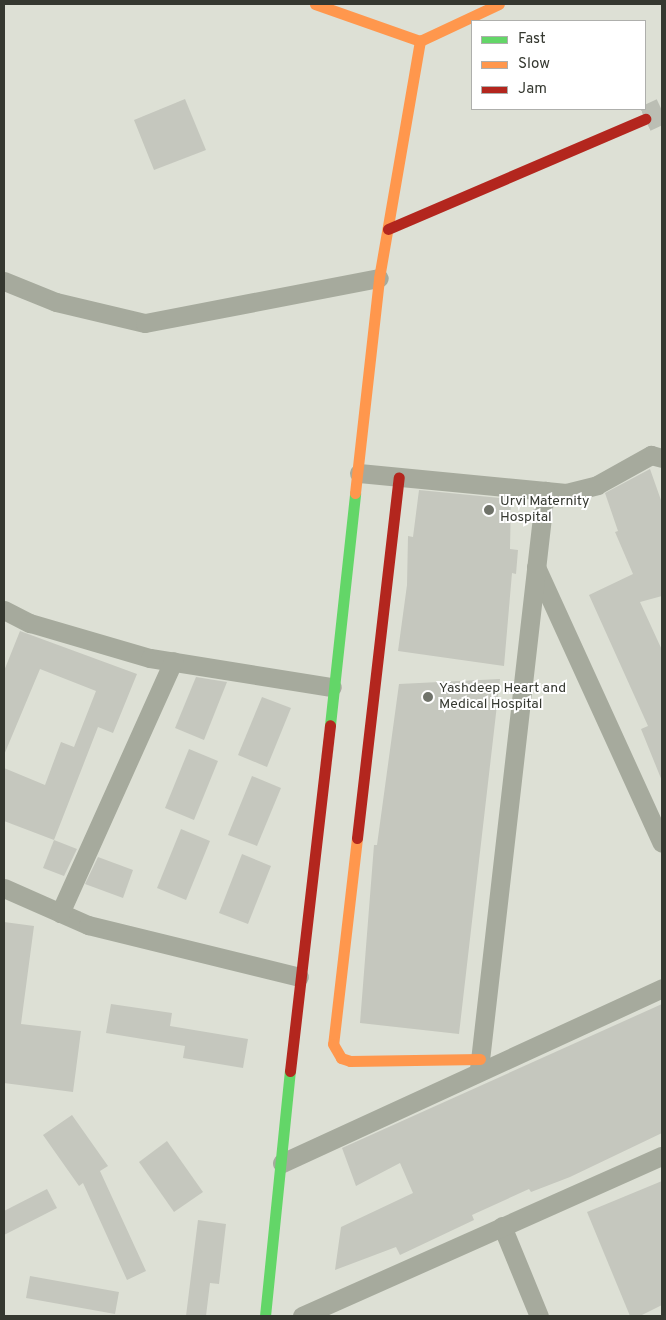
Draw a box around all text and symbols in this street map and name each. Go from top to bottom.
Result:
legend [471,20,646,110]
text: Fast [518,30,546,49]
text: Slow [518,55,550,74]
text: Jam [518,80,547,99]
place label: Urvi Maternity Hospital [500,494,589,526]
marker: Urvi Maternity Hospital [482,503,496,517]
place label: Yashdeep Heart and Medical Hospital [439,681,566,714]
marker: Yashdeep Heart and Medical Hospital [421,690,435,704]

